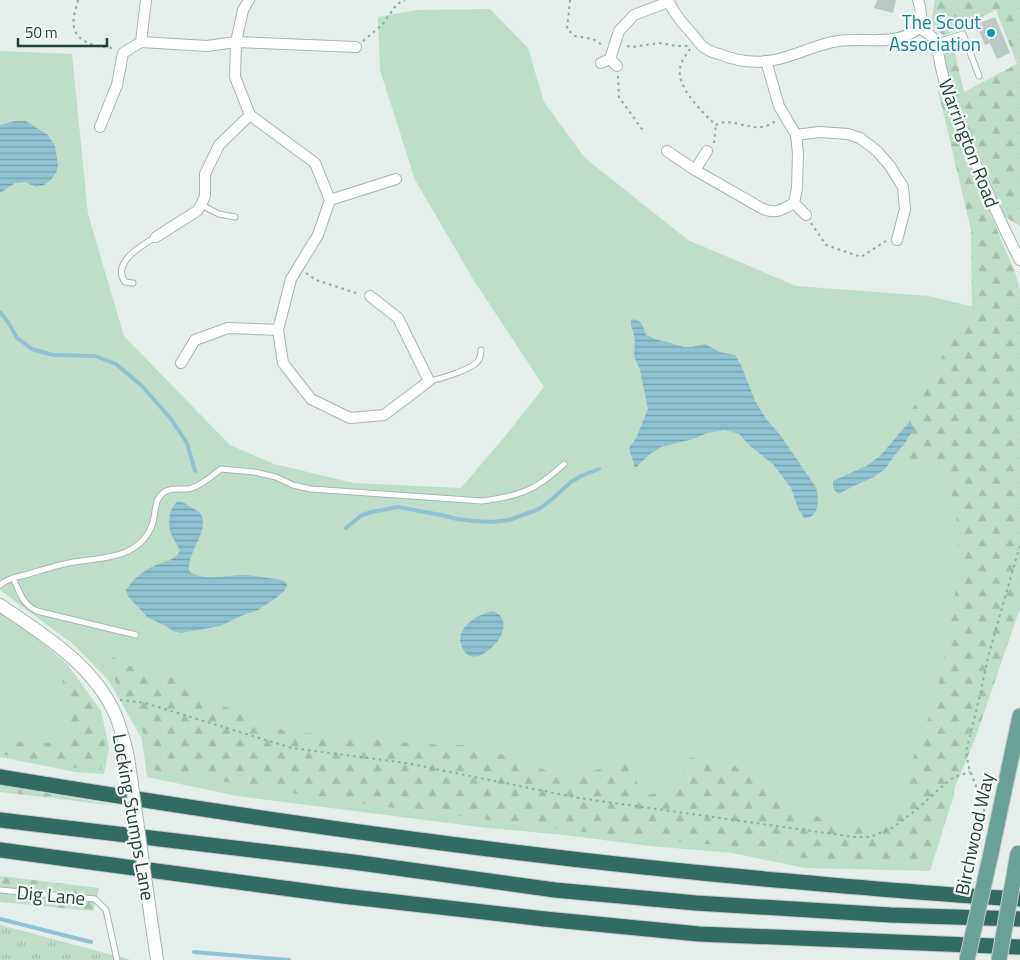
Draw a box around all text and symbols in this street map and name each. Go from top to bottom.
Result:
place label: The Scout Association [889,7,981,58]
scale bar [18,15,106,47]
text: 50 m [25,21,58,44]
marker: The Scout Association [985,27,997,39]
street label: Warrington Road [932,74,1007,211]
street label: Locking Stumps Lane [106,731,163,903]
street label: Birchwood Way [946,770,1001,898]
street label: Dig Lane [16,877,87,912]

